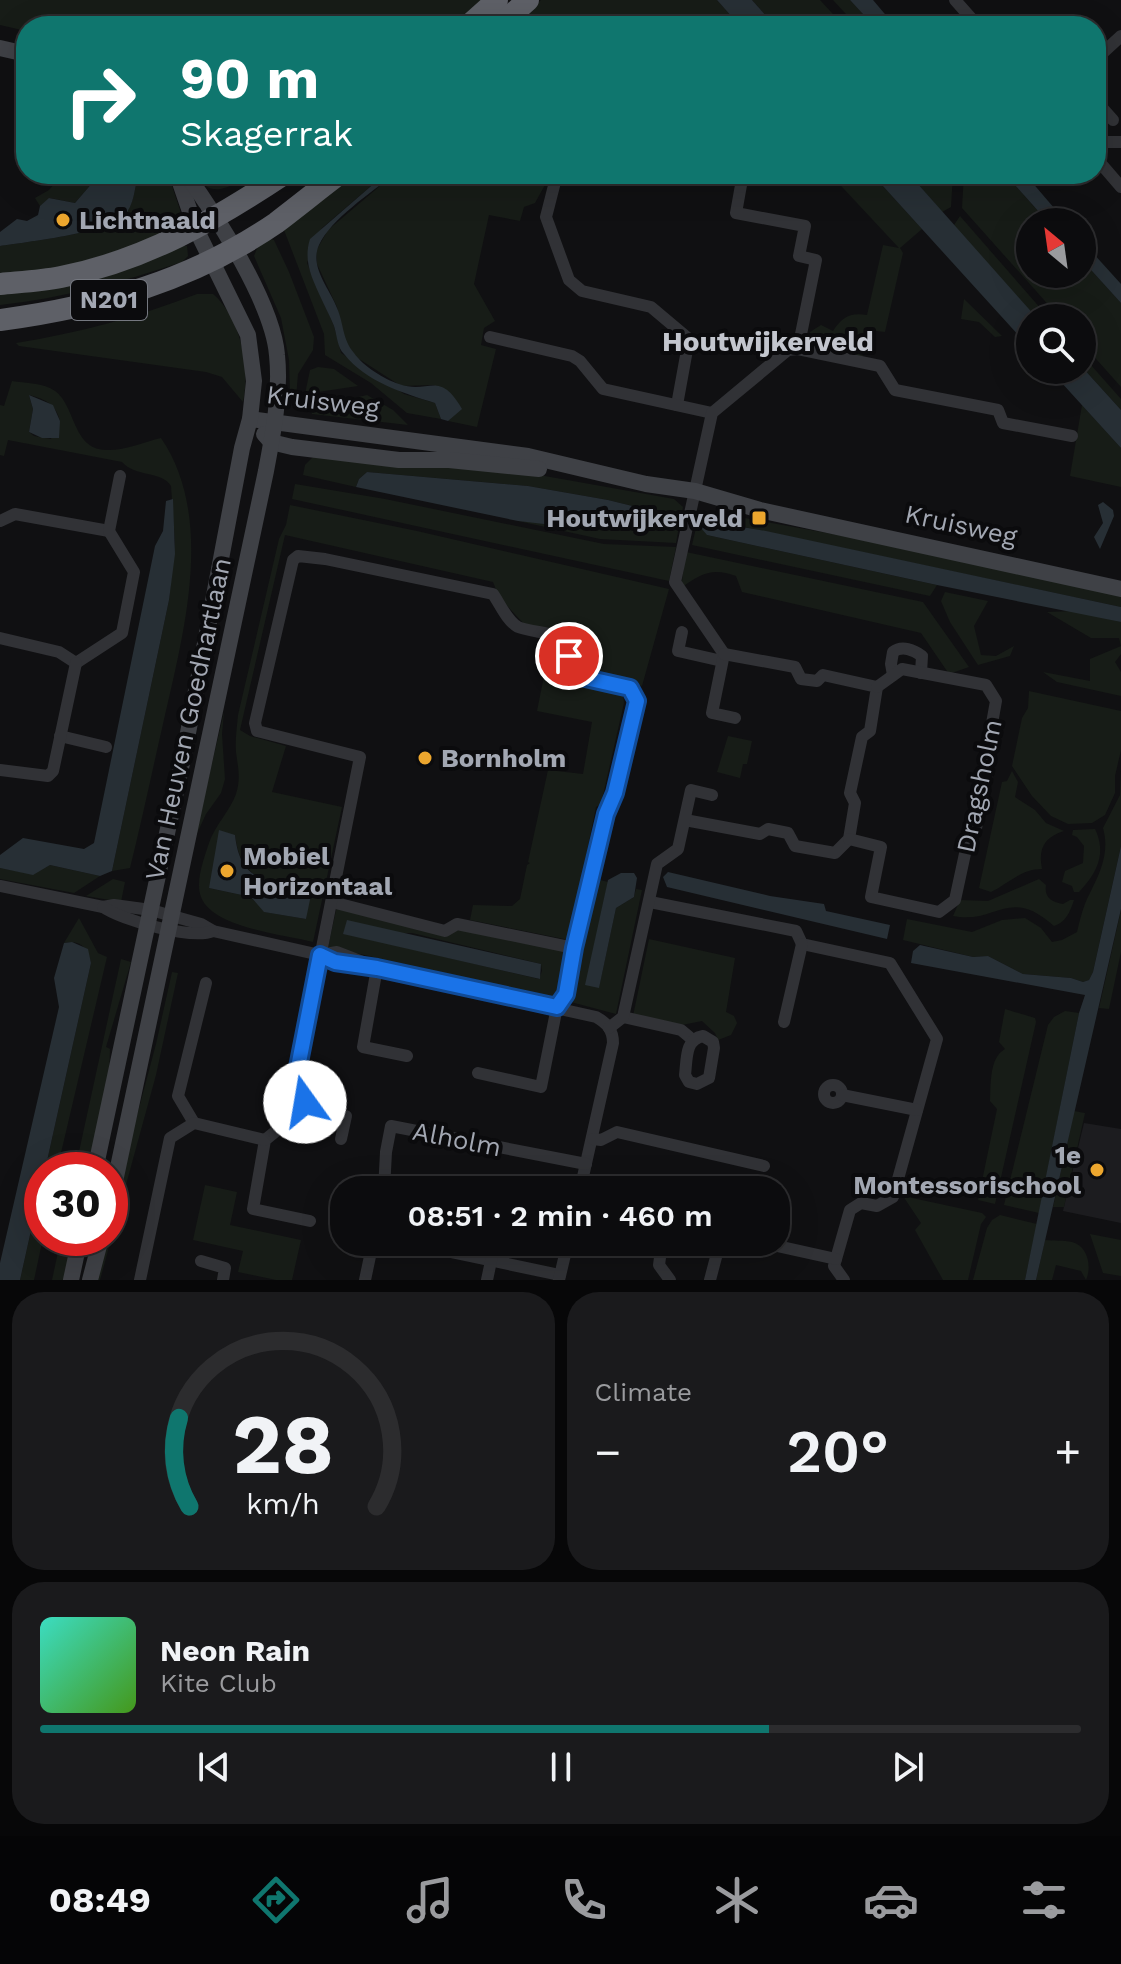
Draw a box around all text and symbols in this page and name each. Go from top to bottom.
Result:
text: 90 m [180,46,319,112]
icon: right [48,48,152,152]
text: Skagerrak [180,113,353,155]
place label: Lichtnaald [79,205,216,235]
north arrow [1016,208,1096,288]
map controls [1016,208,1096,384]
marker: Lichtnaald [54,211,72,229]
road number: N201 [71,280,147,320]
button: search [1016,304,1096,384]
district label: Houtwijkerveld [662,325,874,358]
street label: Kruisweg [265,379,381,423]
street label: Kruisweg [902,499,1020,552]
place label: Houtwijkerveld [546,503,743,533]
marker: Houtwijkerveld [750,509,768,527]
street label: Van Heuven Goedhartlaan [139,555,237,883]
pin [535,622,603,690]
icon: arrive [547,634,591,678]
street label: Dragsholm [950,717,1008,855]
place label: Bornholm [441,743,566,773]
marker: Bornholm [416,749,434,767]
place label: Mobiel Horizontaal [243,841,393,901]
marker: Mobiel Horizontaal [218,862,236,880]
position arrow [263,1060,347,1144]
street label: Alholm [410,1116,504,1162]
place label: 1e Montessorischool [853,1140,1081,1200]
speed limit sign: 30 [24,1152,128,1256]
marker: 1e Montessorischool [1088,1161,1106,1179]
text: 08:51 · 2 min · 460 m [407,1198,713,1233]
text: Climate [595,1377,692,1407]
text: 28 [232,1396,334,1493]
text: 20° [786,1416,889,1487]
text: − [595,1426,621,1478]
text: + [1054,1426,1081,1478]
text: km/h [246,1487,320,1521]
text: Neon Rain [160,1633,310,1668]
text: Kite Club [160,1668,277,1698]
icon: previous [192,1745,236,1789]
icon: pause [539,1745,583,1789]
icon: next [886,1745,930,1789]
icon: directions [248,1872,304,1928]
icon: music [402,1872,458,1928]
icon: phone [556,1872,612,1928]
icon: climate [709,1872,765,1928]
icon: car [863,1872,919,1928]
icon: filters [1016,1872,1072,1928]
text: 08:49 [49,1879,151,1921]

